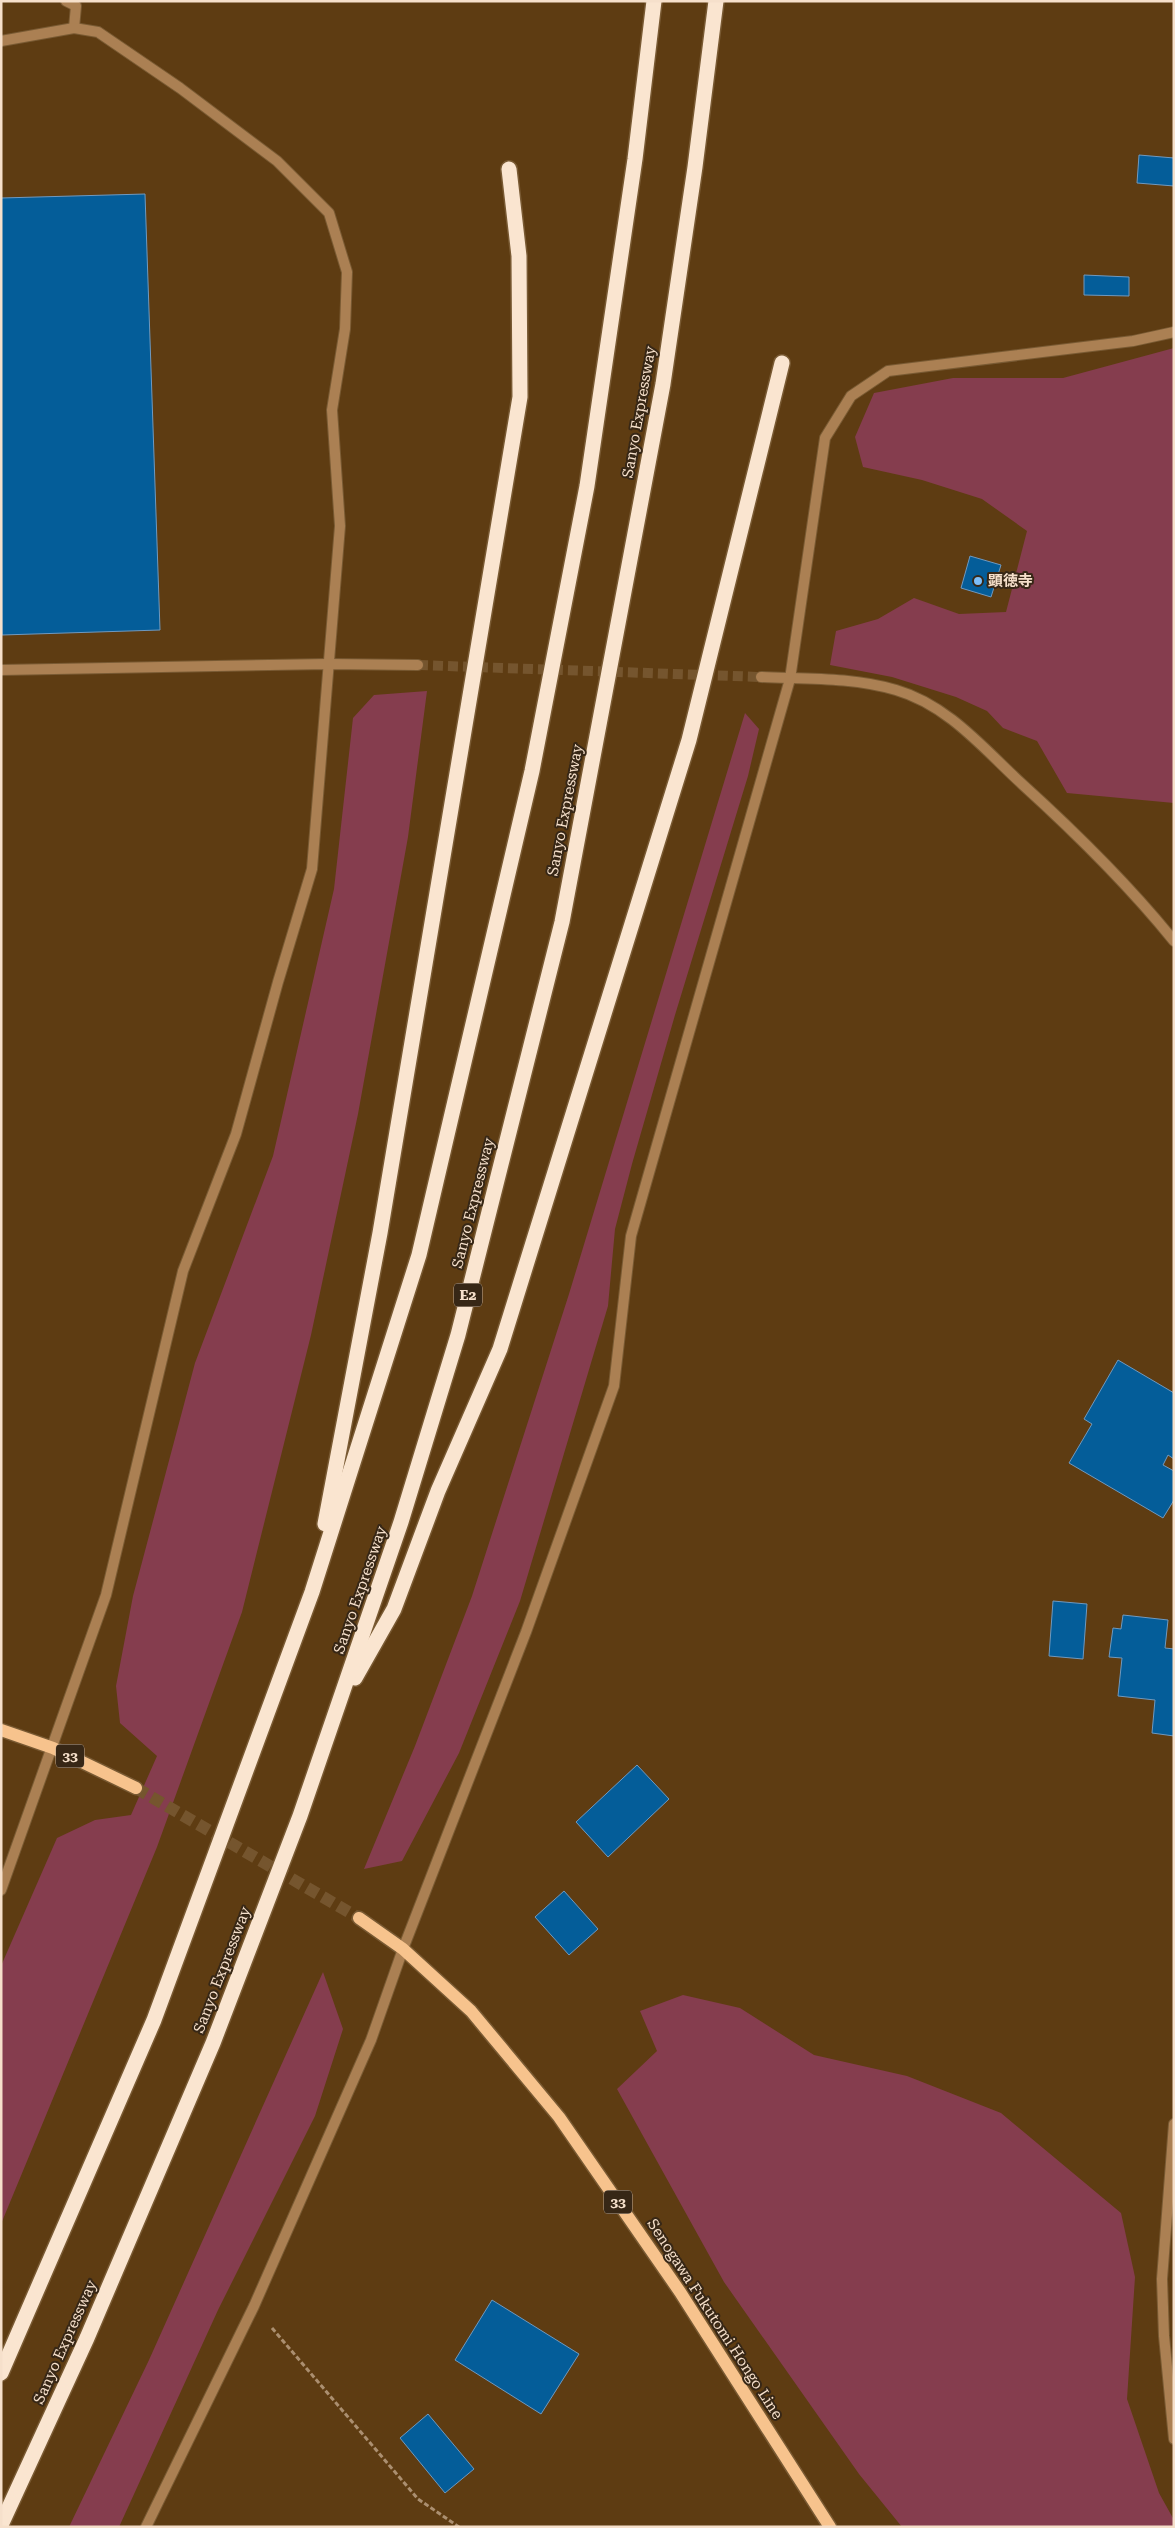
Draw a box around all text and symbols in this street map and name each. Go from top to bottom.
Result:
street label: Sanyo Expressway [619,344,660,479]
place label: 顕徳寺 [988,572,1033,590]
marker: 顕徳寺 [972,575,984,587]
street label: Sanyo Expressway [543,742,587,877]
street label: Sanyo Expressway [448,1136,498,1270]
road number: E2 [454,1284,482,1306]
street label: Sanyo Expressway [330,1524,390,1656]
road number: 33 [56,1744,84,1768]
street label: Sanyo Expressway [190,1904,254,2036]
road number: 33 [604,2190,632,2214]
street label: Senogawa Fukutomi Hongo Line [643,2215,787,2423]
street label: Sanyo Expressway [30,2277,100,2407]

